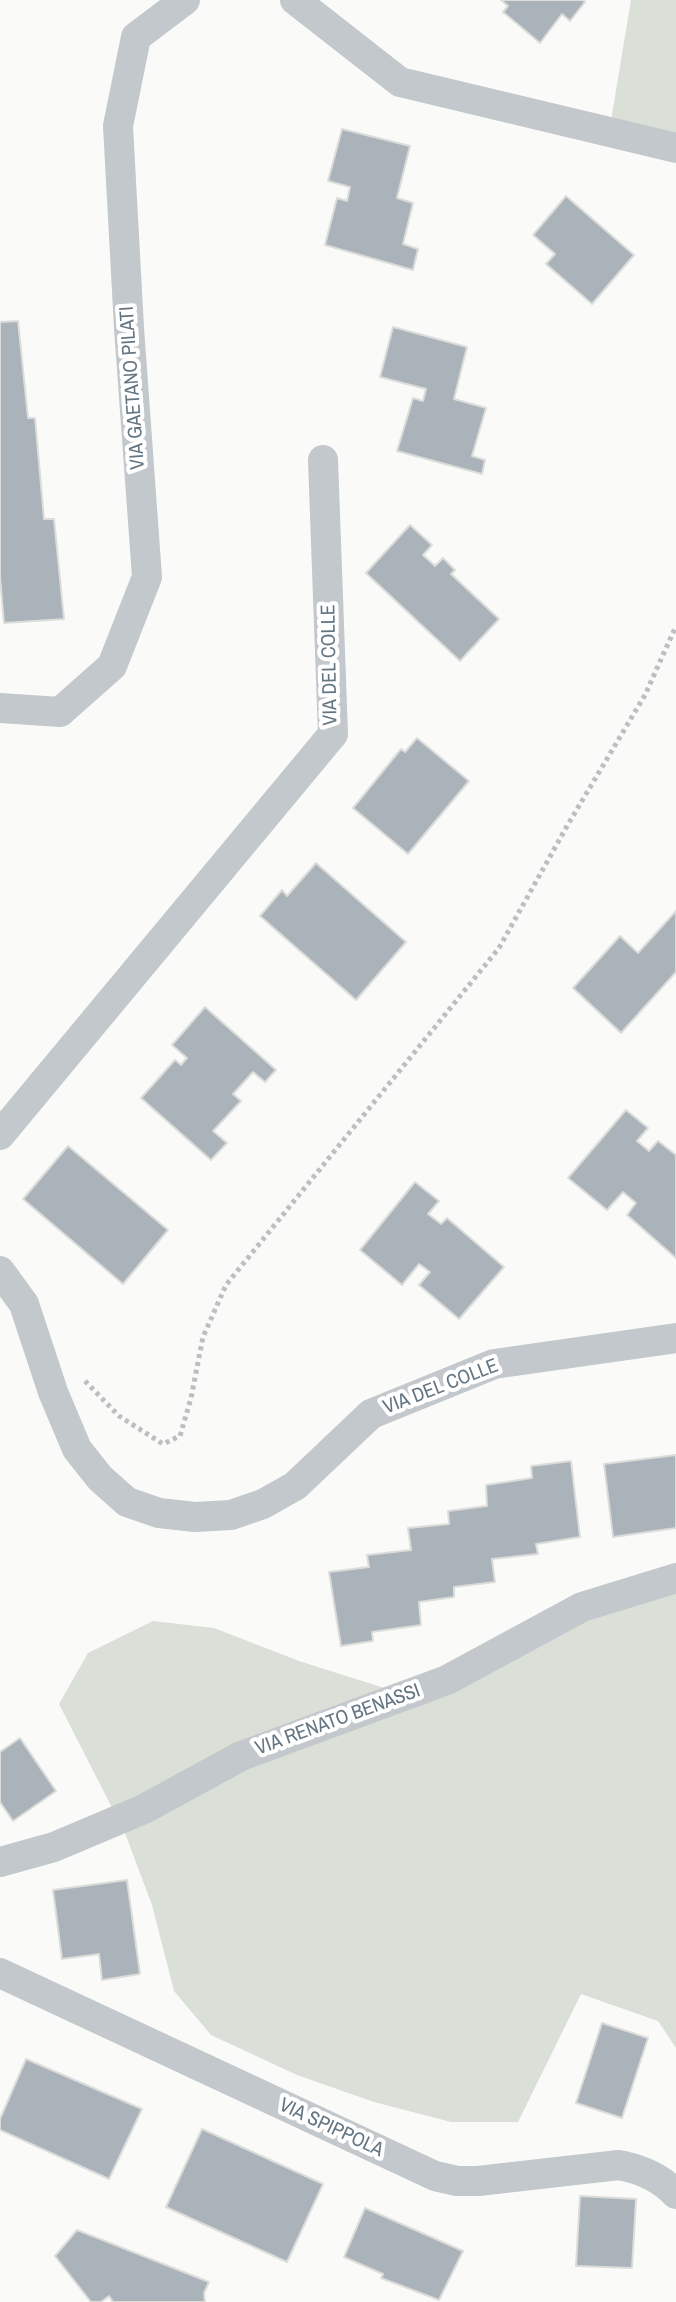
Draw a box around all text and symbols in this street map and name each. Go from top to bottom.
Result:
street label: VIA GAETANO PILATI [115,306,151,470]
street label: VIA DEL COLLE [317,604,343,726]
street label: VIA DEL COLLE [380,1354,502,1420]
street label: VIA RENATO BENASSI [252,1679,424,1761]
street label: VIA SPIPPOLA [275,2093,387,2163]

